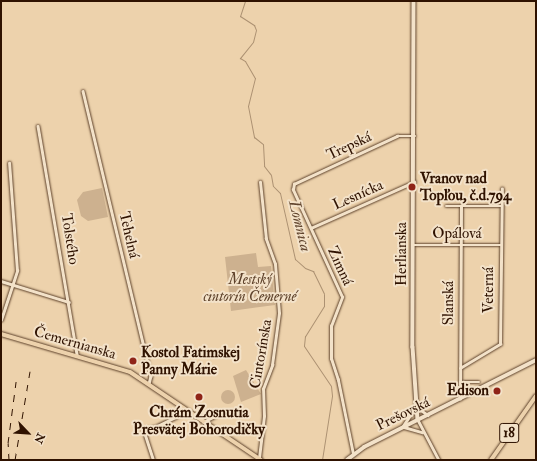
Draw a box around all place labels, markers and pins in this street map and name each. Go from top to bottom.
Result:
place label: Vranov nad Topľou, č.d.794 [420,169,511,204]
marker: Vranov nad Topľou, č.d.794 [407,182,417,192]
place label: Kostol Fatimskej Panny Márie [141,343,240,378]
marker: Kostol Fatimskej Panny Márie [128,356,138,366]
place label: Edison [447,382,489,400]
marker: Edison [492,386,502,396]
marker: Chrám Zosnutia Presvätej Bohorodičky [194,392,204,402]
place label: Chrám Zosnutia Presvätej Bohorodičky [133,403,265,438]

